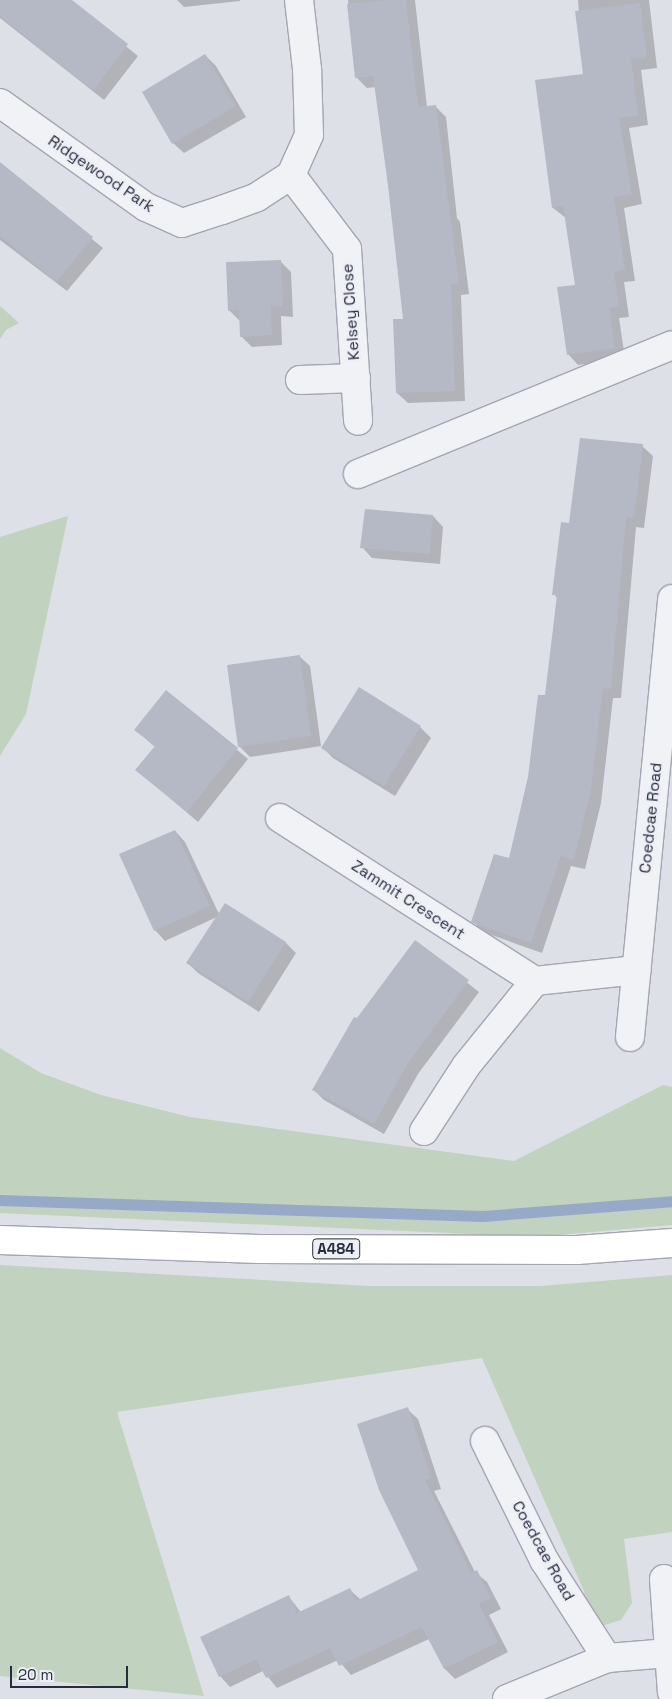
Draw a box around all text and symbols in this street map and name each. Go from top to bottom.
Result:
street label: Ridgewood Park [44,131,158,217]
street label: Kelsey Close [338,263,364,361]
street label: Coedcae Road [636,762,666,874]
street label: Zammit Crescent [348,856,468,944]
road number: A484 [311,1236,361,1262]
street label: Coedcae Road [508,1498,578,1604]
scale bar [12,1656,130,1688]
text: 20 m [18,1665,53,1684]

